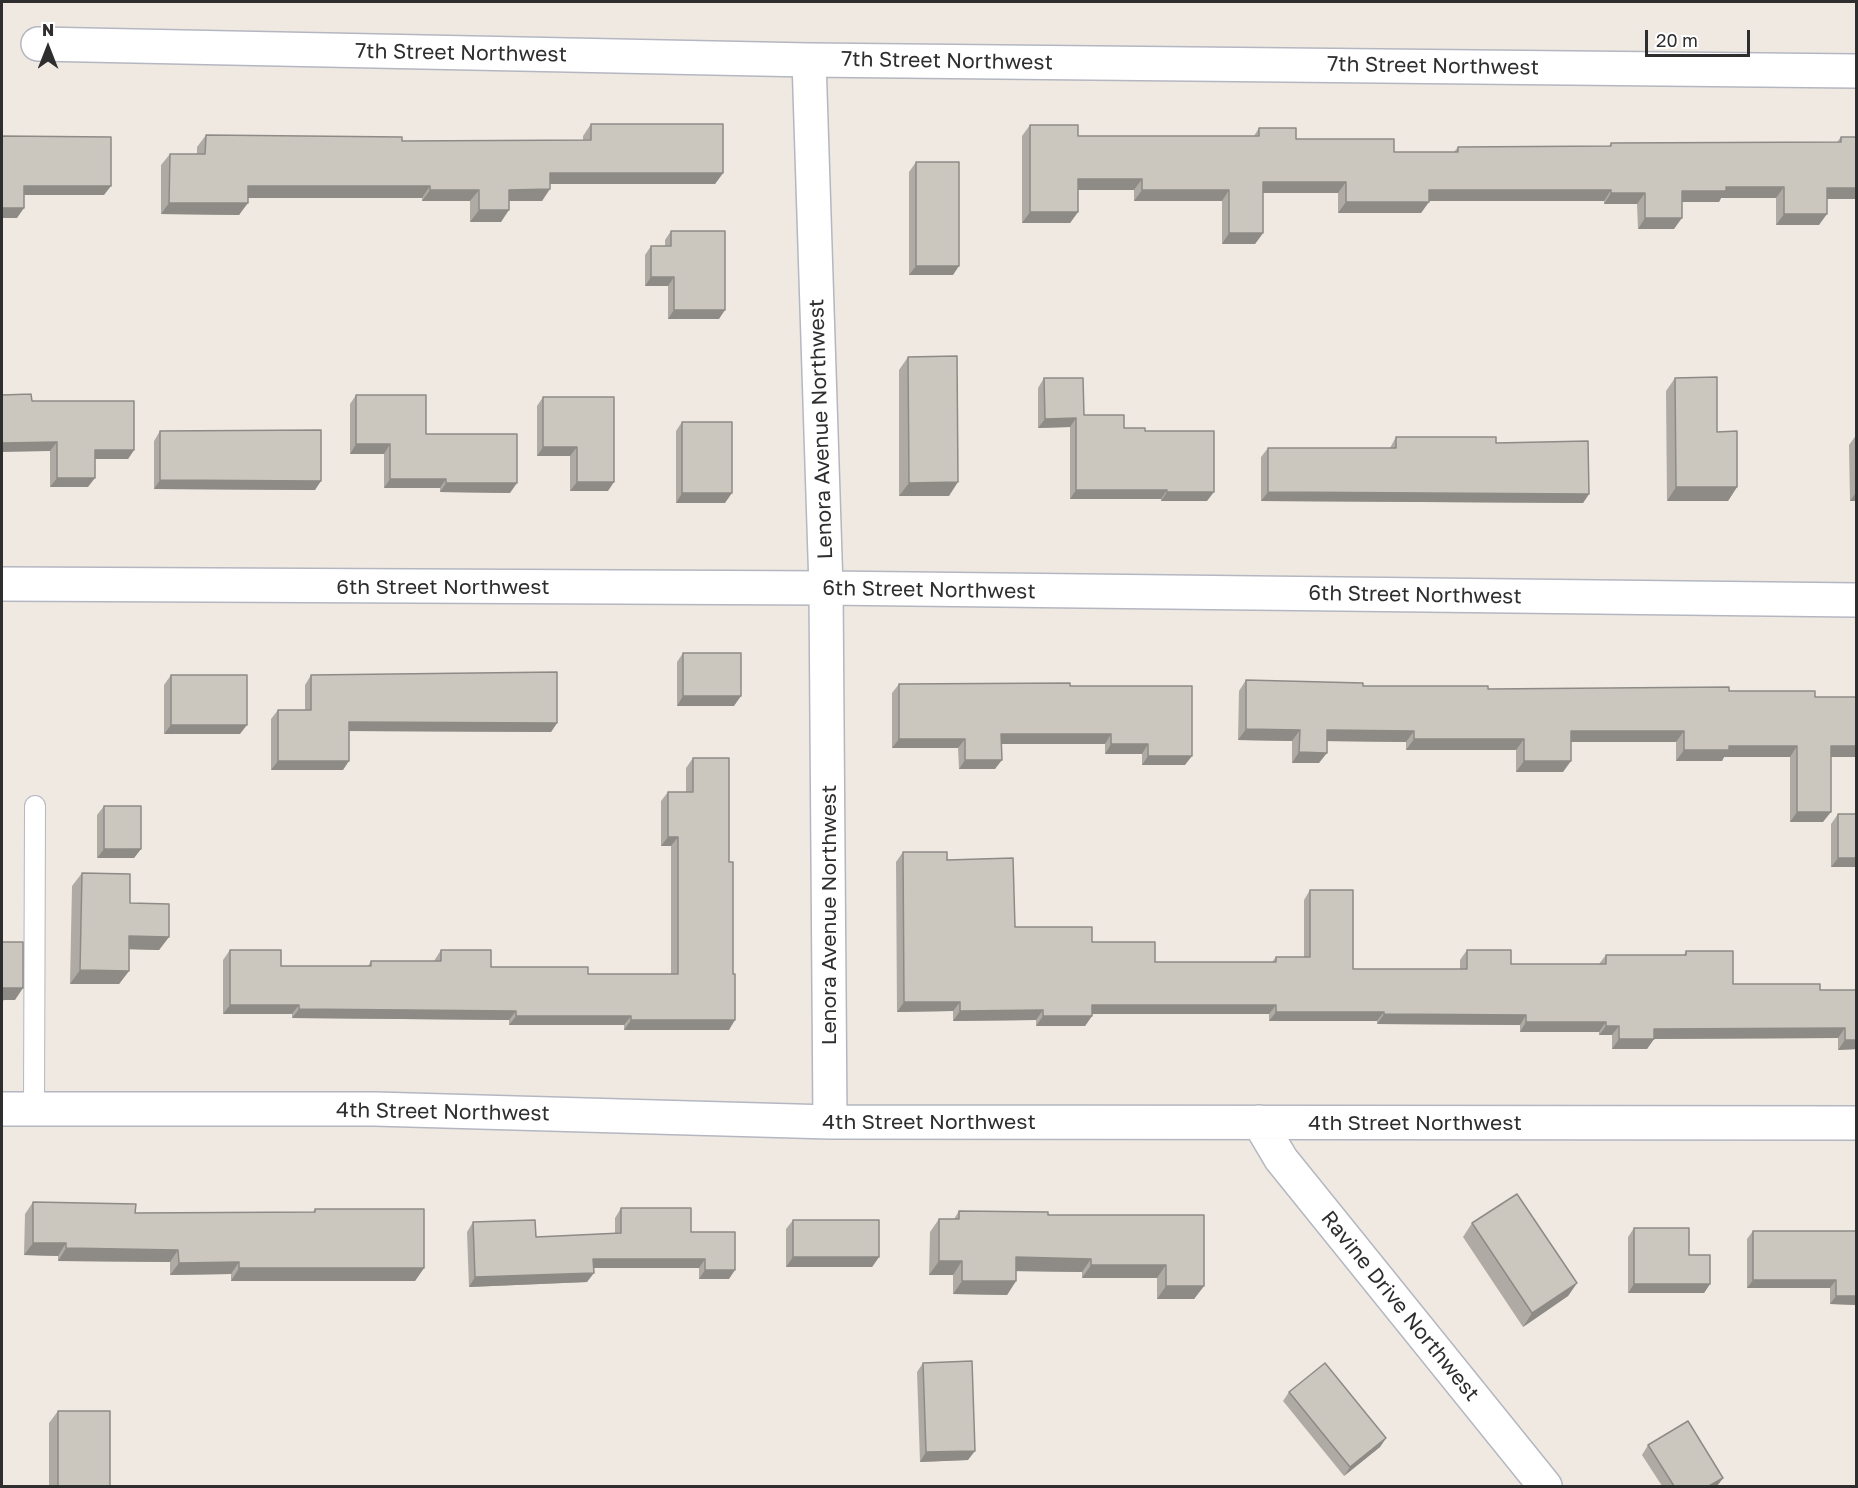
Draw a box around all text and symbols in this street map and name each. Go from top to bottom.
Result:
north arrow [18,18,78,78]
scale bar [1648,18,1753,56]
text: N [42,20,54,40]
text: 20 m [1656,29,1698,51]
street label: 7th Street Northwest [355,39,567,67]
street label: 7th Street Northwest [841,47,1053,75]
street label: 7th Street Northwest [1327,52,1539,80]
street label: Lenora Avenue Northwest [804,298,838,560]
street label: 6th Street Northwest [336,574,550,600]
street label: 6th Street Northwest [822,576,1036,604]
street label: 6th Street Northwest [1308,581,1522,609]
street label: Lenora Avenue Northwest [816,785,842,1045]
street label: 4th Street Northwest [336,1098,550,1126]
street label: 4th Street Northwest [822,1109,1036,1135]
street label: 4th Street Northwest [1308,1110,1522,1136]
street label: Ravine Drive Northwest [1316,1206,1484,1406]

